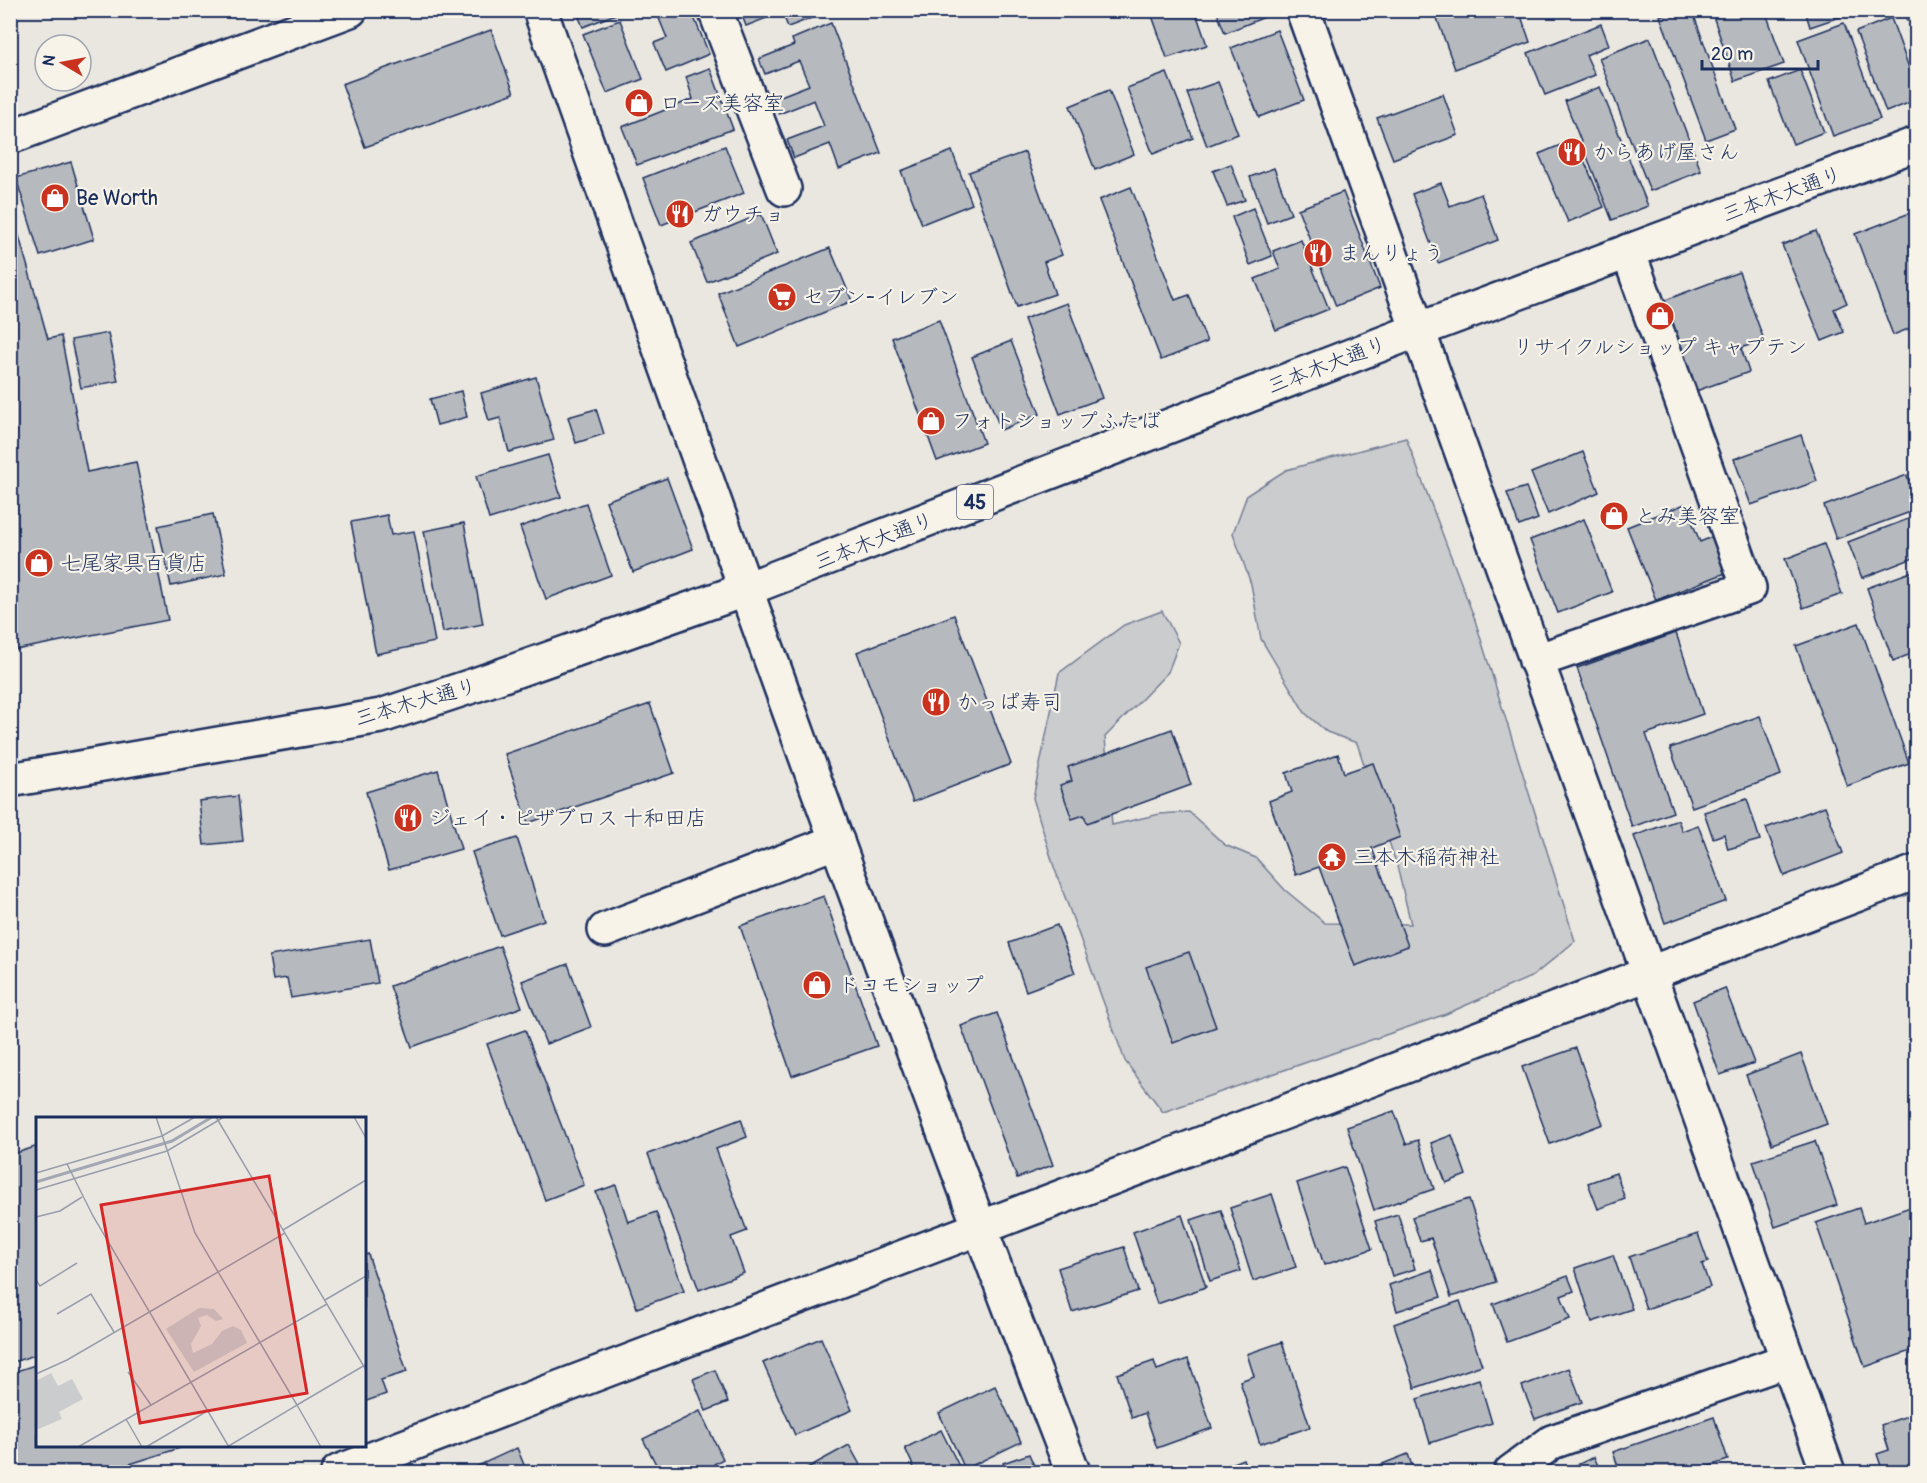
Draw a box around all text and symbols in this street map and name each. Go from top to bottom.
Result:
north arrow [33,33,93,93]
scale bar [1702,33,1818,71]
text: 20 m [1711,43,1753,66]
text: N [38,53,60,68]
shop icon: ローズ美容室 [623,87,655,119]
place label: ローズ美容室 [660,90,784,117]
restaurant icon: からあげ屋さん [1556,136,1588,168]
place label: からあげ屋さん [1593,139,1740,166]
street label: 三本木大通り [1718,160,1846,229]
shop icon: Be Worth [39,182,71,214]
place label: Be Worth [76,185,158,212]
restaurant icon: ガウチョ [664,198,696,230]
place label: ガウチョ [701,201,785,228]
restaurant icon: まんりょう [1302,237,1334,269]
place label: まんりょう [1339,240,1444,267]
supermarket icon: セブン-イレブン [766,281,798,313]
place label: セブン-イレブン [803,284,959,311]
shop icon: リサイクルショップ キャプテン [1644,300,1676,332]
street label: 三本木大通り [1264,330,1391,401]
place label: リサイクルショップ キャプテン [1513,334,1807,361]
shop icon: フォトショップふたば [915,405,947,437]
place label: フォトショップふたば [952,408,1161,435]
road number: 45 [957,485,993,519]
shop icon: とみ美容室 [1598,500,1630,532]
place label: とみ美容室 [1635,503,1740,530]
street label: 三本木大通り [811,506,938,577]
shop icon: 七尾家具百貨店 [23,547,55,579]
place label: 七尾家具百貨店 [60,550,207,577]
street label: 三本木大通り [352,672,480,733]
restaurant icon: かっぱ寿司 [920,686,952,718]
place label: かっぱ寿司 [957,689,1062,716]
restaurant icon: ジェイ・ピザブロス 十和田店 [392,802,424,834]
place label: ジェイ・ピザブロス 十和田店 [429,805,707,832]
temple icon: 三本木稲荷神社 [1316,841,1348,873]
place label: 三本木稲荷神社 [1353,844,1500,871]
shop icon: ドコモショップ [801,969,833,1001]
place label: ドコモショップ [838,972,984,999]
inset map [36,1117,366,1447]

